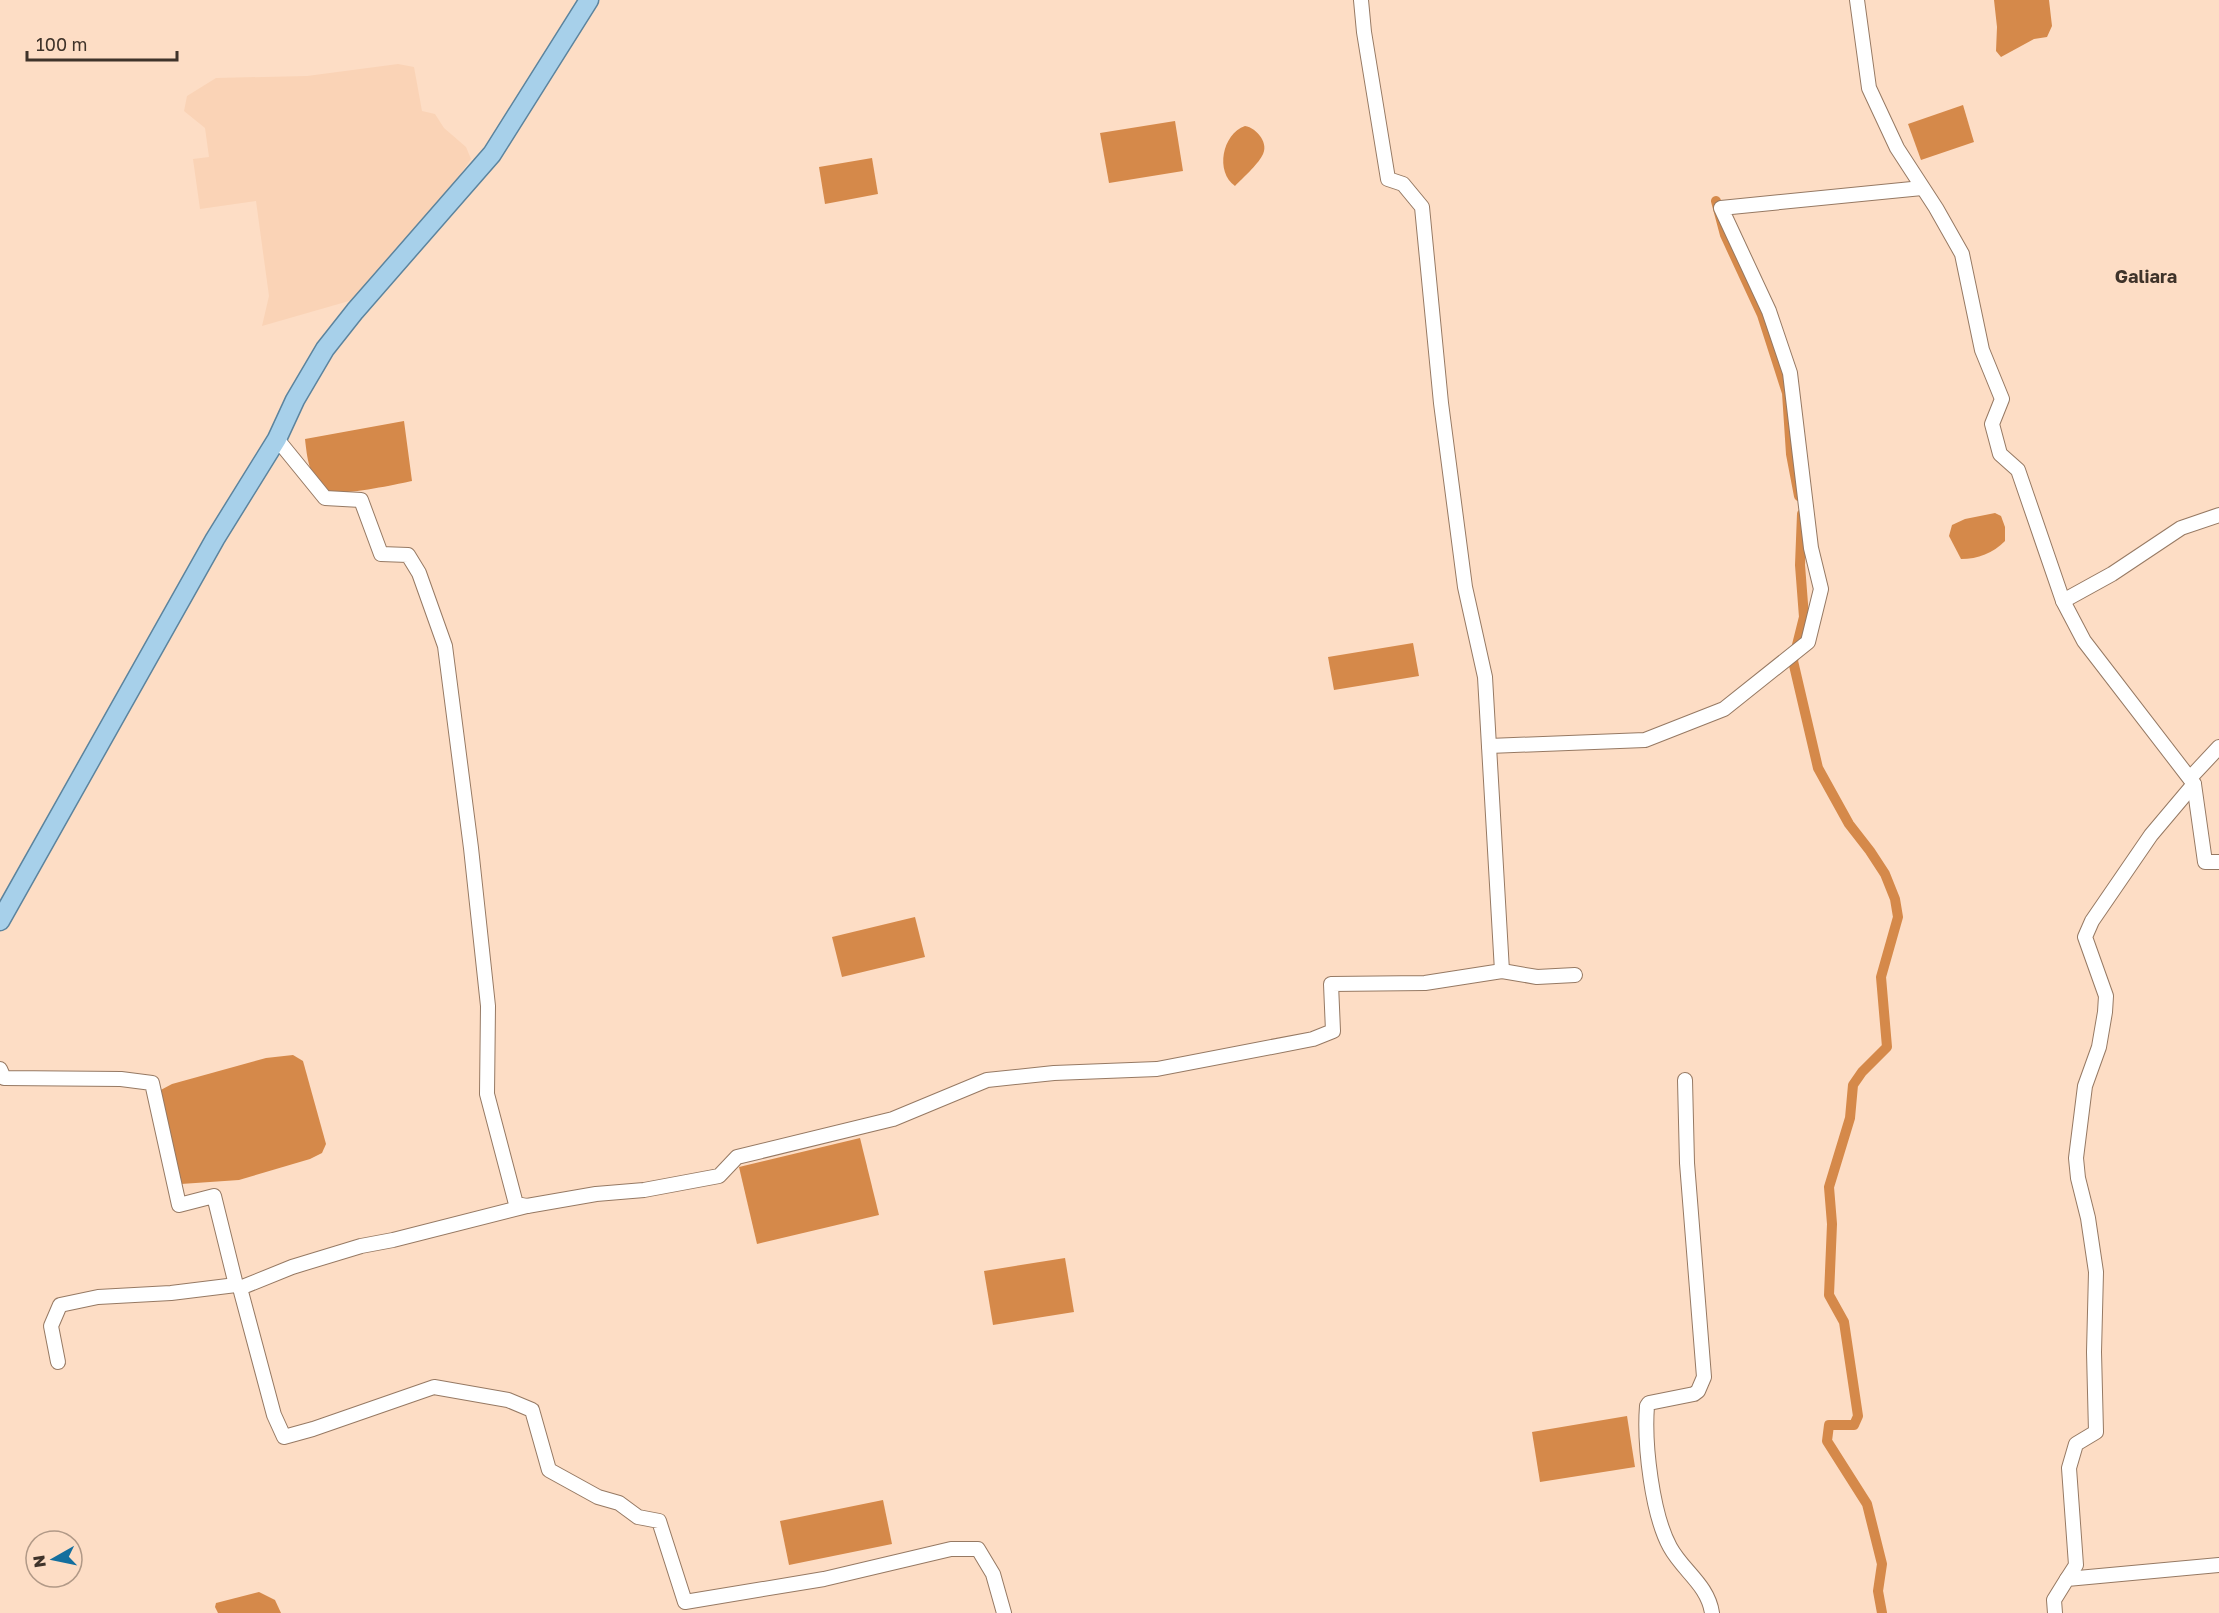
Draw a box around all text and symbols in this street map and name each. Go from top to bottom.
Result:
scale bar [27,24,177,62]
text: 100 m [36,33,87,55]
district label: Galiara [2115,265,2177,287]
north arrow [24,1529,84,1589]
text: N [28,1554,50,1569]

